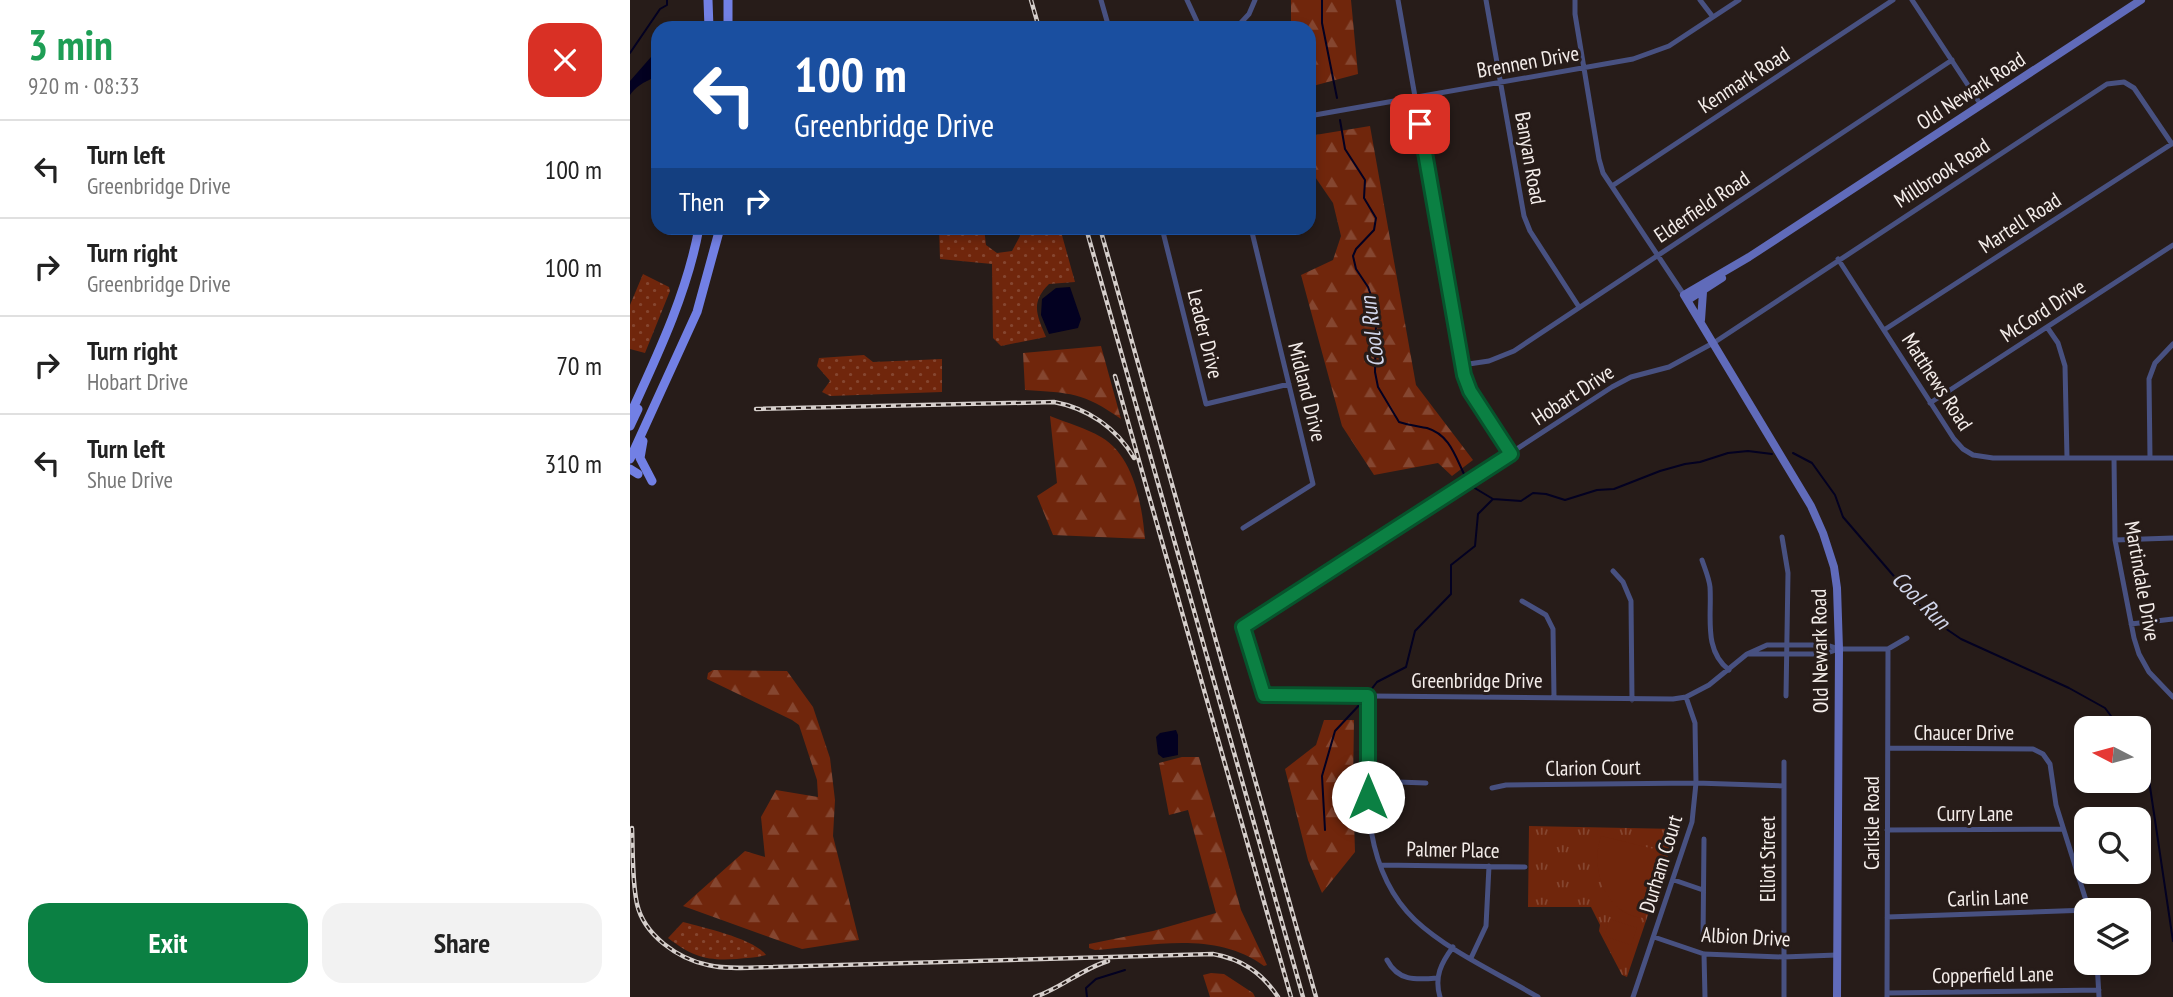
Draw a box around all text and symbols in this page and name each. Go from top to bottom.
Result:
text: 3 min [28,17,113,72]
button: close [528,23,602,97]
street label: Brennen Drive [1475,39,1581,84]
street label: Kenmark Road [1693,40,1794,119]
text: 100 m [794,42,907,106]
street label: Old Newark Road [1911,45,2030,136]
icon: left [679,49,770,140]
text: 920 m · 08:33 [28,71,140,100]
pin [1390,94,1450,154]
text: Greenbridge Drive [794,104,994,146]
icon: arrive [1401,105,1439,143]
street label: Banyan Road [1509,110,1552,206]
street label: Millbrook Road [1889,132,1995,213]
text: Turn left [87,138,165,171]
icon: left [28,150,66,188]
text: 100 m [544,153,602,186]
street label: Elderfield Road [1649,165,1755,248]
text: Greenbridge Drive [87,171,231,200]
icon: right [738,182,776,220]
text: Then [679,185,724,218]
street label: Martell Road [1974,186,2066,259]
text: Turn right [87,236,178,269]
icon: right [28,248,66,286]
text: 100 m [544,251,602,284]
text: Greenbridge Drive [87,269,231,298]
street label: McCord Drive [1995,273,2091,348]
street label: Leader Drive [1181,286,1230,381]
water label: Cool Run [1353,293,1390,369]
street label: Matthews Road [1896,328,1979,436]
text: Turn right [87,334,178,367]
street label: Midland Drive [1282,339,1333,444]
icon: right [28,346,66,384]
text: 70 m [556,349,602,382]
street label: Hobart Drive [1527,358,1619,431]
text: Hobart Drive [87,367,188,396]
text: Turn left [87,432,165,465]
icon: left [28,444,66,482]
text: 310 m [544,447,602,480]
text: Shue Drive [87,465,173,494]
street label: Martindale Drive [2119,519,2166,643]
water label: Cool Run [1886,564,1958,636]
street label: Old Newark Road [1805,589,1834,713]
street label: Greenbridge Drive [1411,667,1543,694]
north arrow [2074,716,2151,793]
map controls [2074,716,2151,975]
street label: Chaucer Drive [1914,719,2014,746]
street label: Clarion Court [1545,753,1641,782]
position arrow [1331,760,1405,834]
street label: Carlisle Road [1858,776,1885,870]
street label: Curry Lane [1937,800,2013,827]
button: search [2074,807,2151,884]
street label: Durham Court [1633,811,1688,916]
street label: Elliot Street [1754,816,1781,902]
street label: Palmer Place [1406,835,1500,864]
street label: Carlin Lane [1947,883,2029,912]
button: layers [2074,898,2151,975]
button: Exit [28,903,308,983]
button: Share [322,903,602,983]
street label: Albion Drive [1701,921,1791,952]
street label: Copperfield Lane [1932,960,2054,989]

